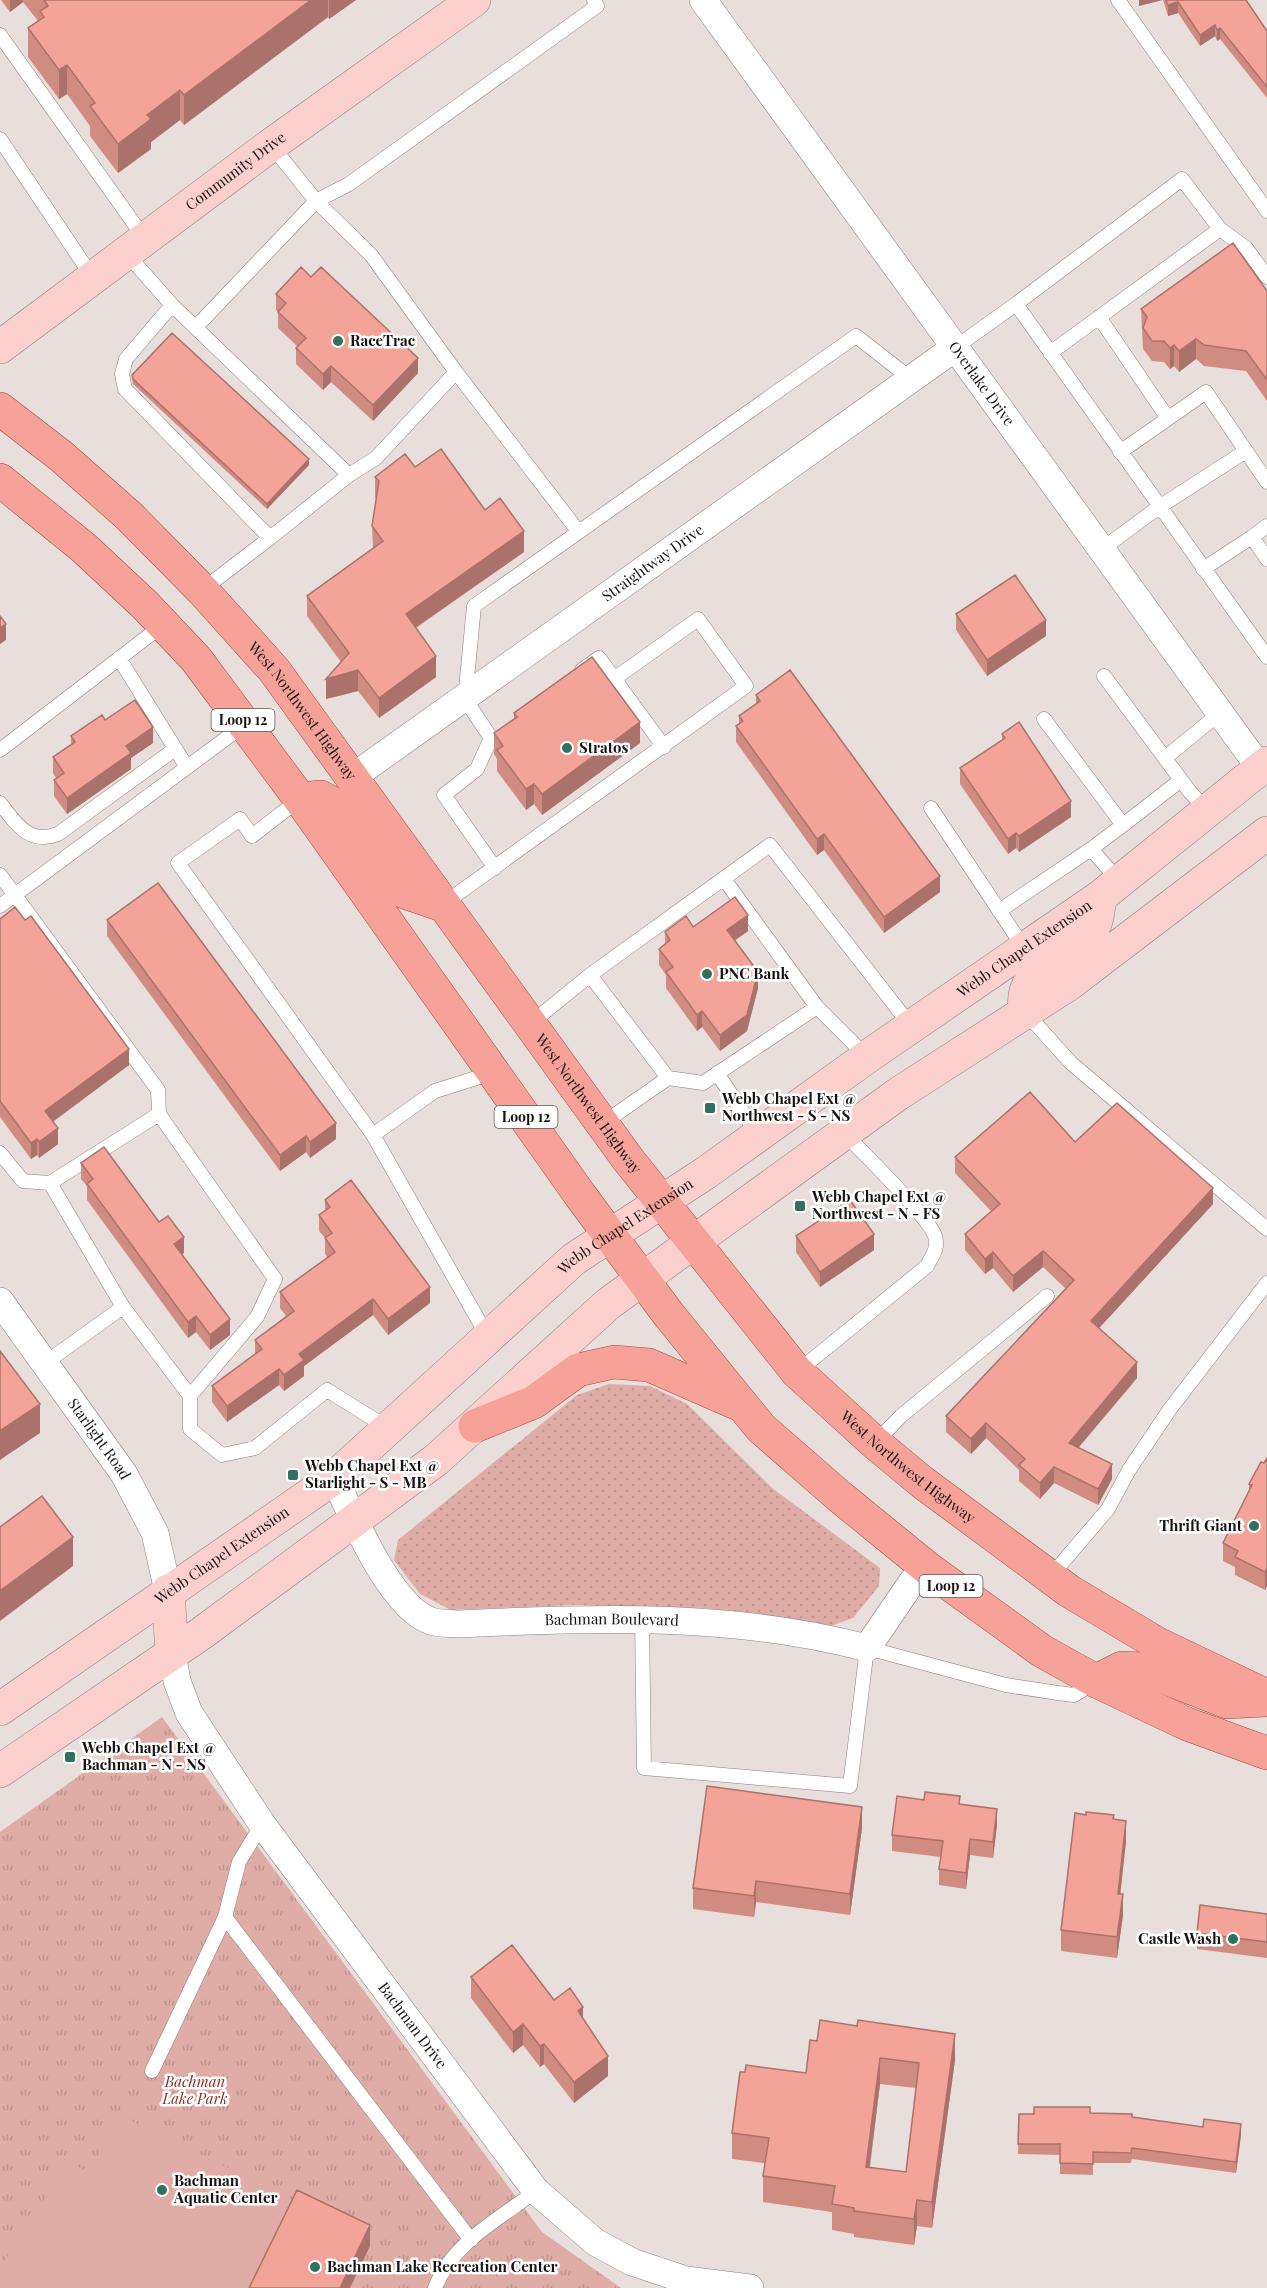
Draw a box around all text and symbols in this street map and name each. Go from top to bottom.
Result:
street label: Community Drive [181,127,289,214]
place label: RaceTrac [350,330,416,350]
marker: RaceTrac [331,334,345,348]
street label: Overlake Drive [945,337,1020,429]
street label: Straightway Drive [597,519,707,605]
street label: West Northwest Highway [244,636,362,784]
road number: Loop 12 [212,709,274,731]
place label: Stratos [579,737,629,757]
marker: Stratos [560,741,574,755]
street label: Webb Chapel Extension [952,895,1095,1002]
place label: PNC Bank [719,963,789,983]
marker: PNC Bank [700,967,714,981]
street label: West Northwest Highway [531,1029,647,1178]
place label: Webb Chapel Ext @ Northwest - S - NS [721,1088,856,1125]
marker: Webb Chapel Ext @ Northwest - S - NS [703,1101,717,1115]
road number: Loop 12 [494,1106,558,1128]
street label: Webb Chapel Extension [552,1173,697,1279]
place label: Webb Chapel Ext @ Northwest - N - FS [811,1186,946,1223]
marker: Webb Chapel Ext @ Northwest - N - FS [793,1199,807,1213]
street label: Starlight Road [64,1394,136,1483]
street label: West Northwest Highway [836,1405,980,1527]
place label: Webb Chapel Ext @ Starlight - S - MB [304,1455,439,1492]
marker: Webb Chapel Ext @ Starlight - S - MB [286,1468,300,1482]
street label: Webb Chapel Extension [150,1501,293,1609]
place label: Thrift Giant [1159,1515,1243,1535]
marker: Thrift Giant [1247,1519,1261,1533]
road number: Loop 12 [920,1575,982,1597]
street label: Bachman Boulevard [544,1608,680,1630]
place label: Webb Chapel Ext @ Bachman - N - NS [81,1737,216,1774]
marker: Webb Chapel Ext @ Bachman - N - NS [63,1750,77,1764]
place label: Castle Wash [1138,1928,1221,1948]
marker: Castle Wash [1226,1932,1240,1946]
street label: Bachman Drive [374,1978,452,2072]
park label: Bachman Lake Park [161,2071,228,2108]
place label: Bachman Aquatic Center [173,2170,278,2207]
marker: Bachman Aquatic Center [155,2183,169,2197]
place label: Bachman Lake Recreation Center [327,2256,558,2276]
marker: Bachman Lake Recreation Center [308,2260,322,2274]

